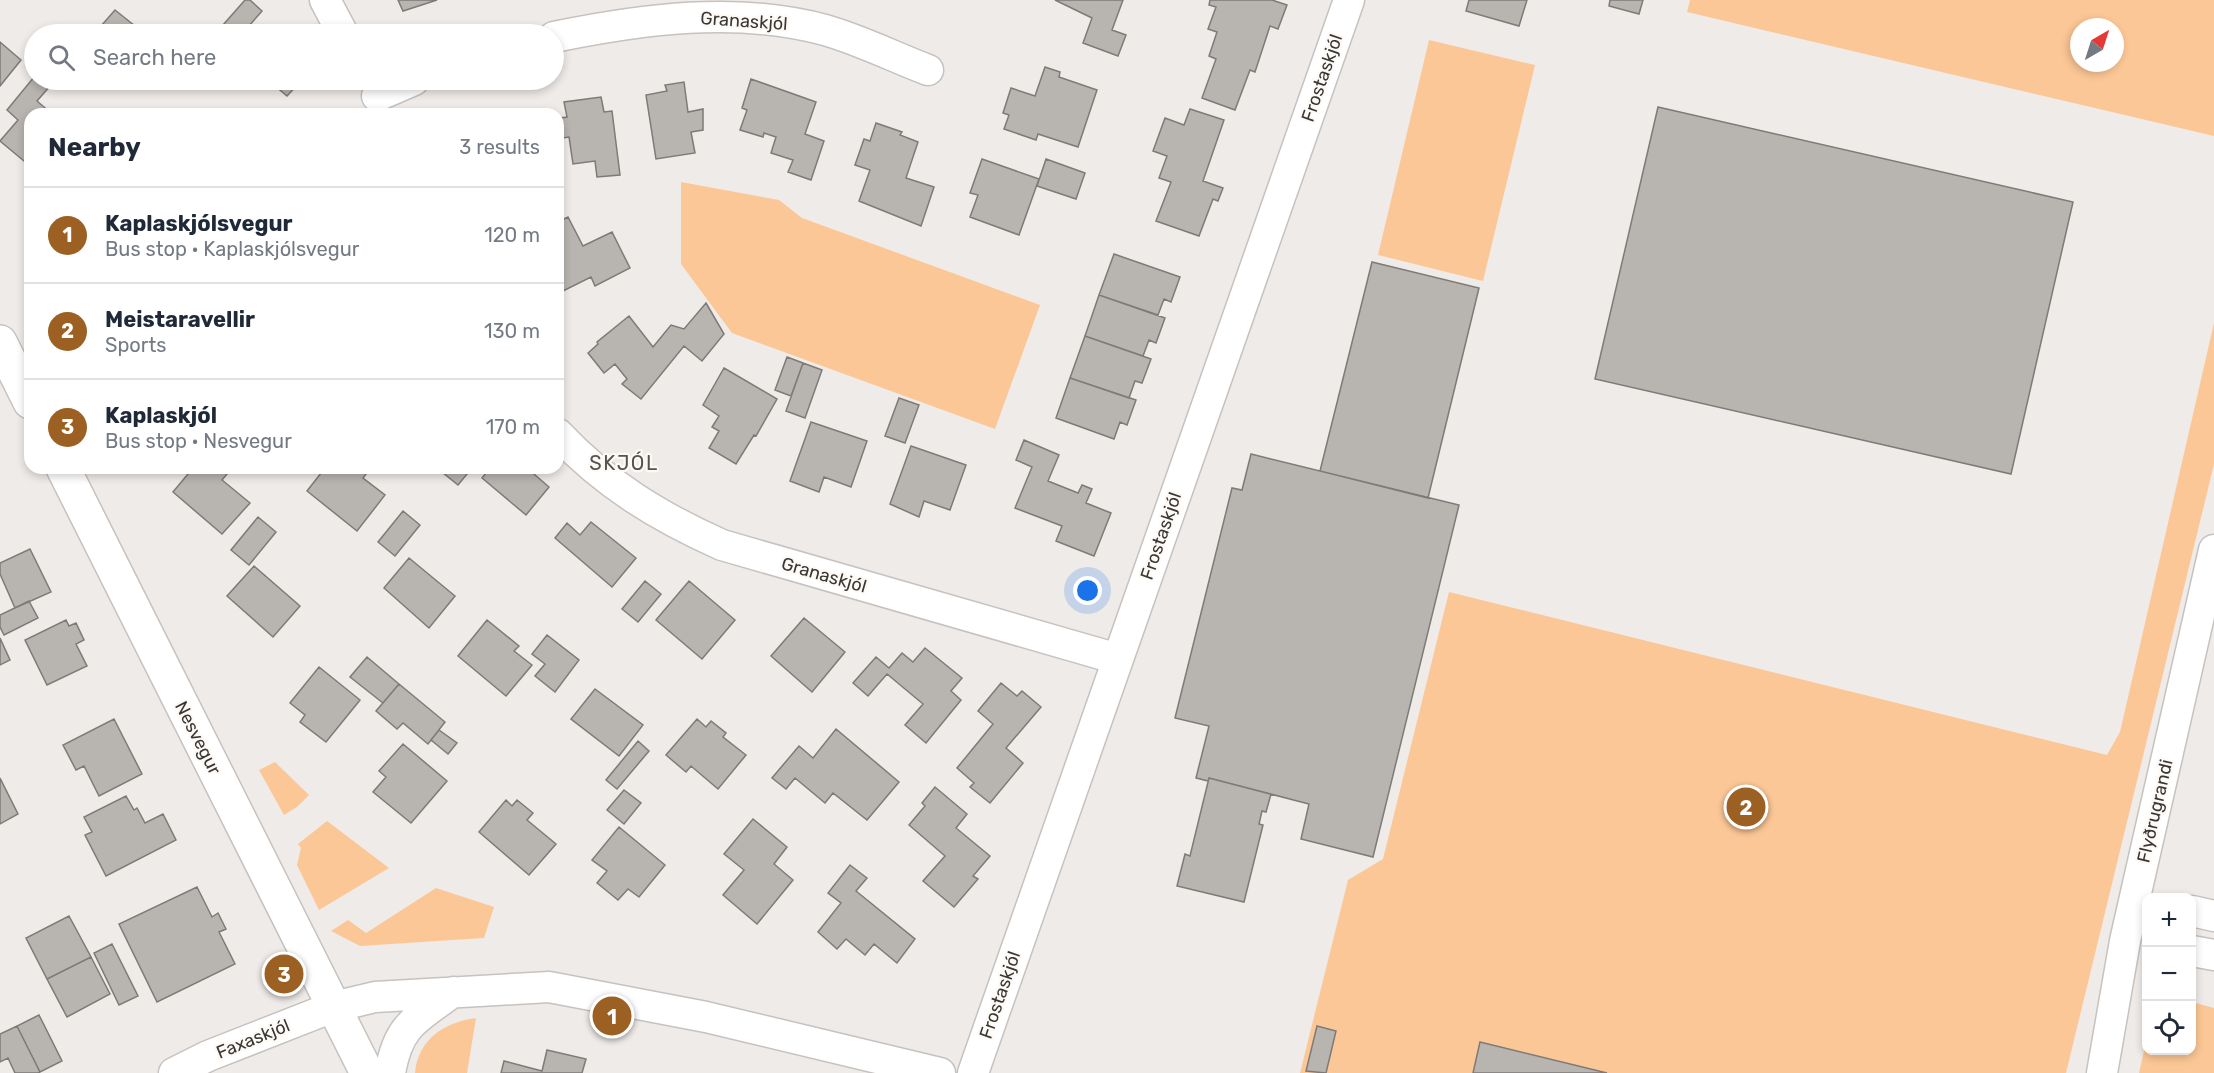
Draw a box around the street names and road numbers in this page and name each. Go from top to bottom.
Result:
street label: Granaskjól [700,7,788,35]
street label: Frostaskjól [1297,31,1347,125]
street label: Frostaskjól [1136,489,1186,583]
street label: Granaskjól [779,552,869,598]
street label: Nesvegur [170,698,226,779]
street label: Flyðrugrandi [2132,757,2178,865]
street label: Frostaskjól [975,948,1025,1042]
street label: Faxaskjól [213,1014,293,1064]

